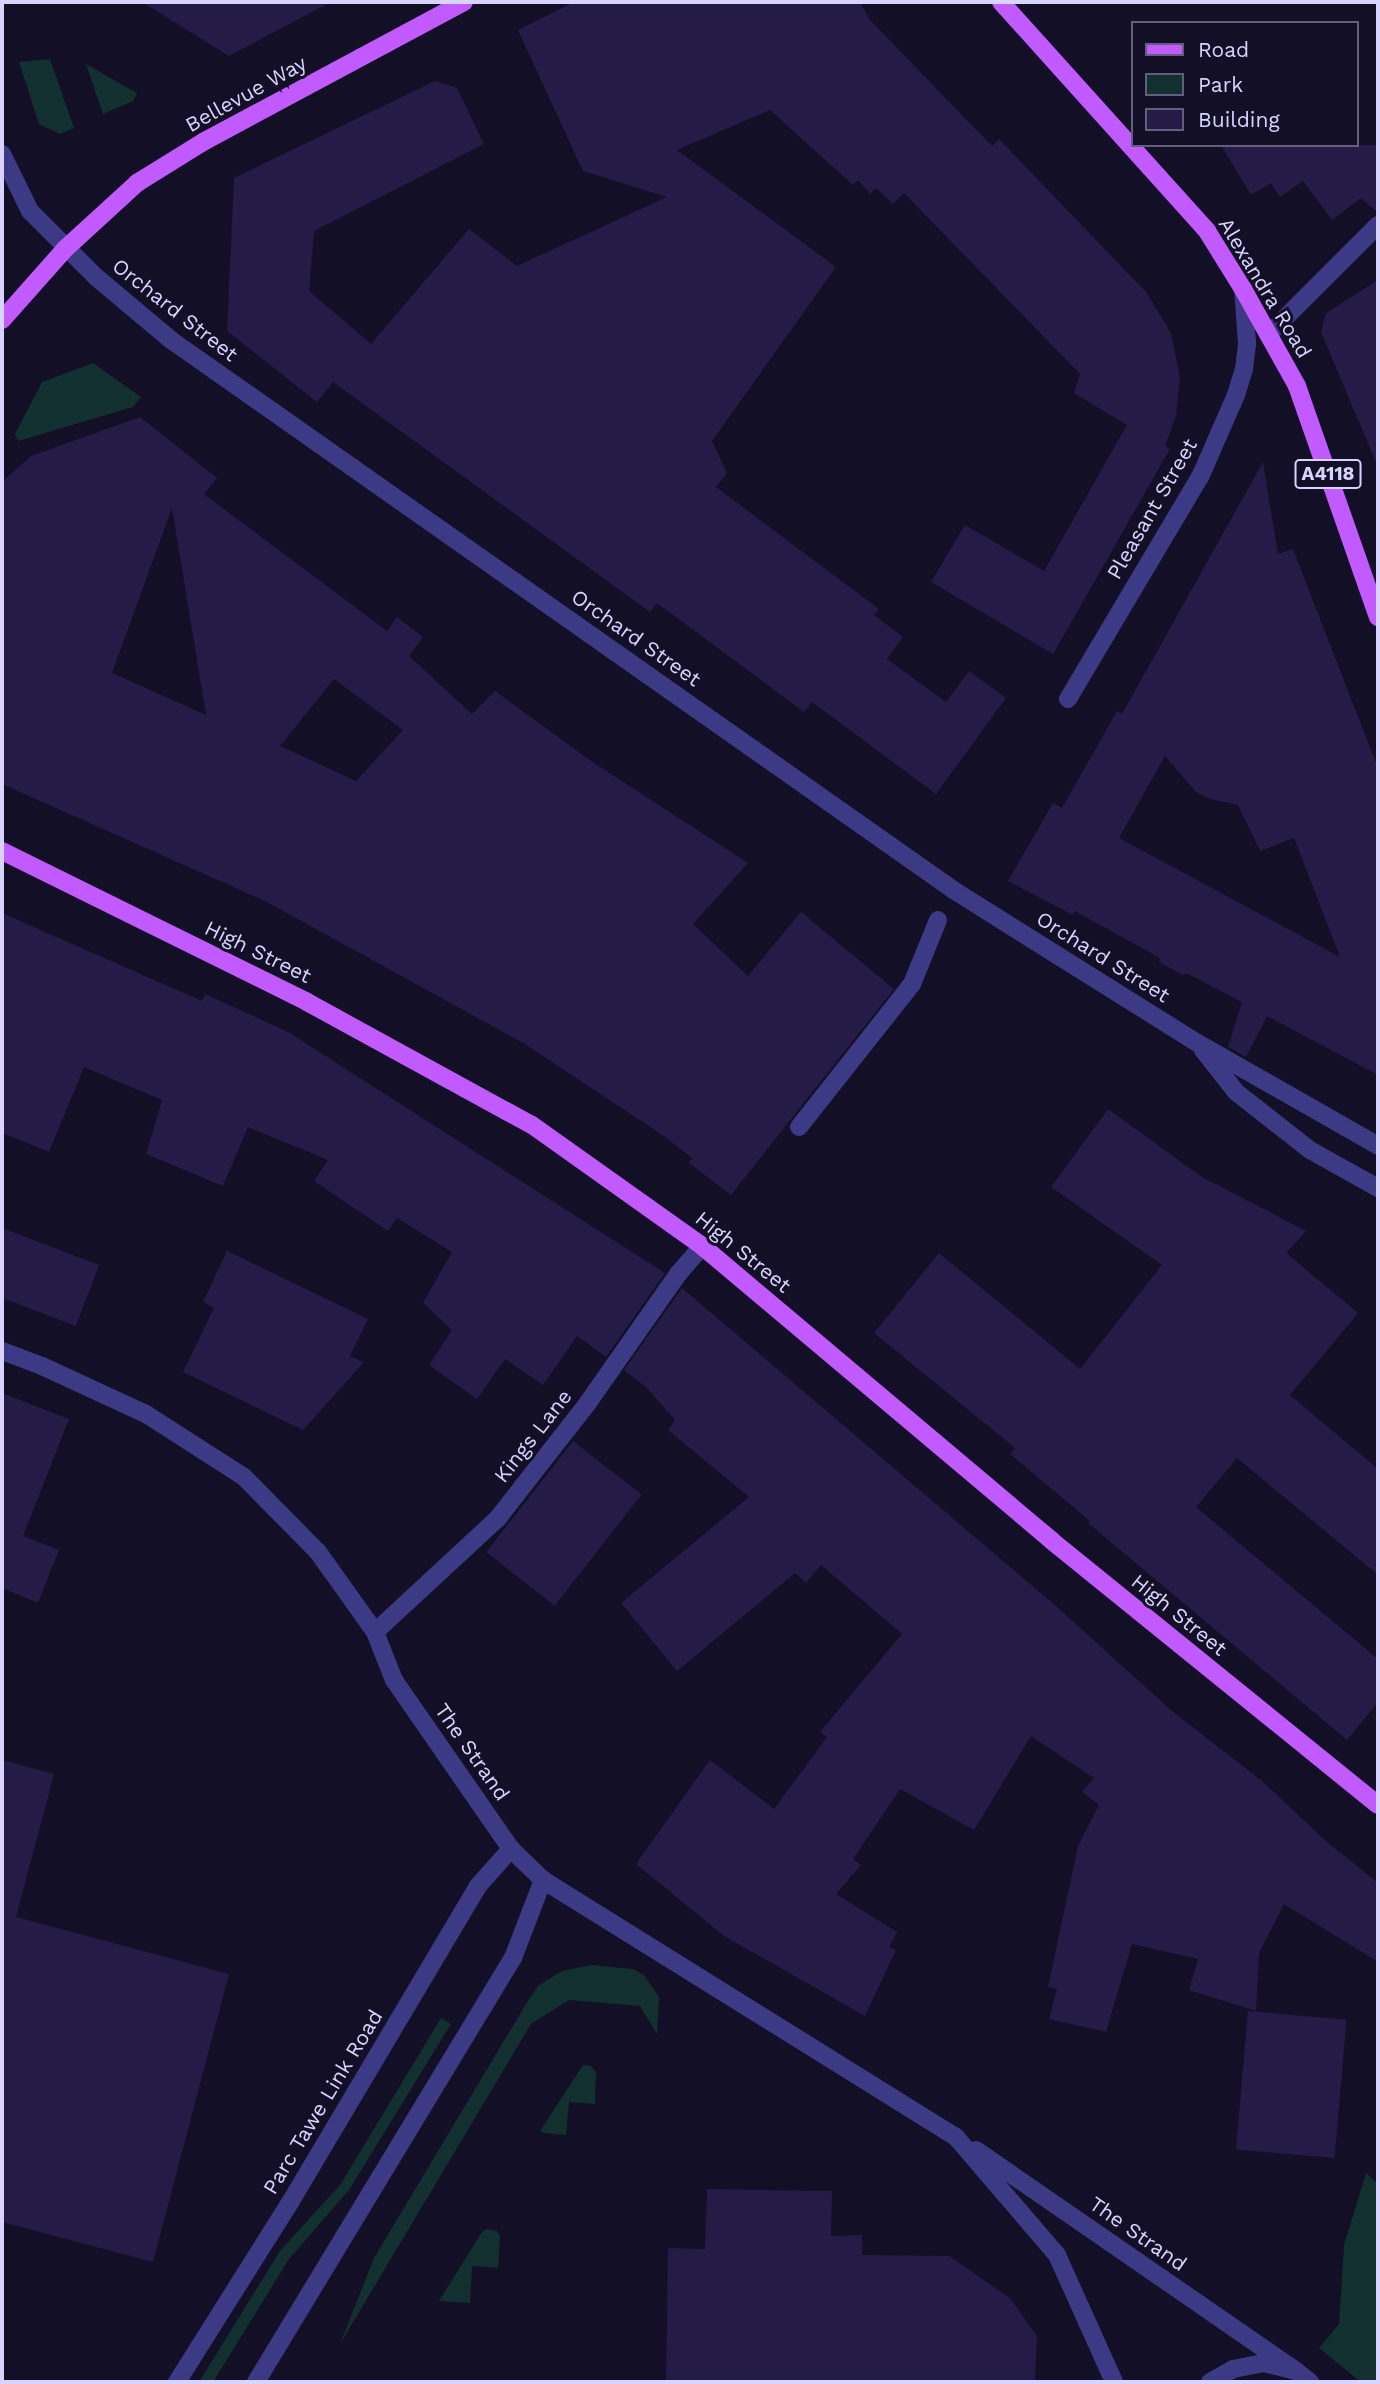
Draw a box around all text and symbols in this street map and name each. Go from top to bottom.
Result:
legend [1132,21,1359,147]
text: Road [1198,37,1249,62]
street label: Bellevue Way [181,50,311,138]
text: Park [1198,72,1243,97]
text: Building [1198,107,1280,132]
street label: Alexandra Road [1213,213,1317,363]
street label: Orchard Street [107,253,243,367]
street label: Pleasant Street [1102,434,1202,584]
road number: A4118 [1293,458,1363,489]
street label: Orchard Street [566,584,706,692]
street label: Orchard Street [1032,906,1174,1008]
street label: High Street [201,915,315,989]
street label: High Street [690,1206,796,1298]
street label: Kings Lane [489,1384,577,1488]
street label: High Street [1126,1569,1232,1661]
street label: The Strand [429,1698,515,1806]
street label: Parc Tawe Link Road [258,2005,388,2199]
street label: The Strand [1084,2191,1192,2277]

